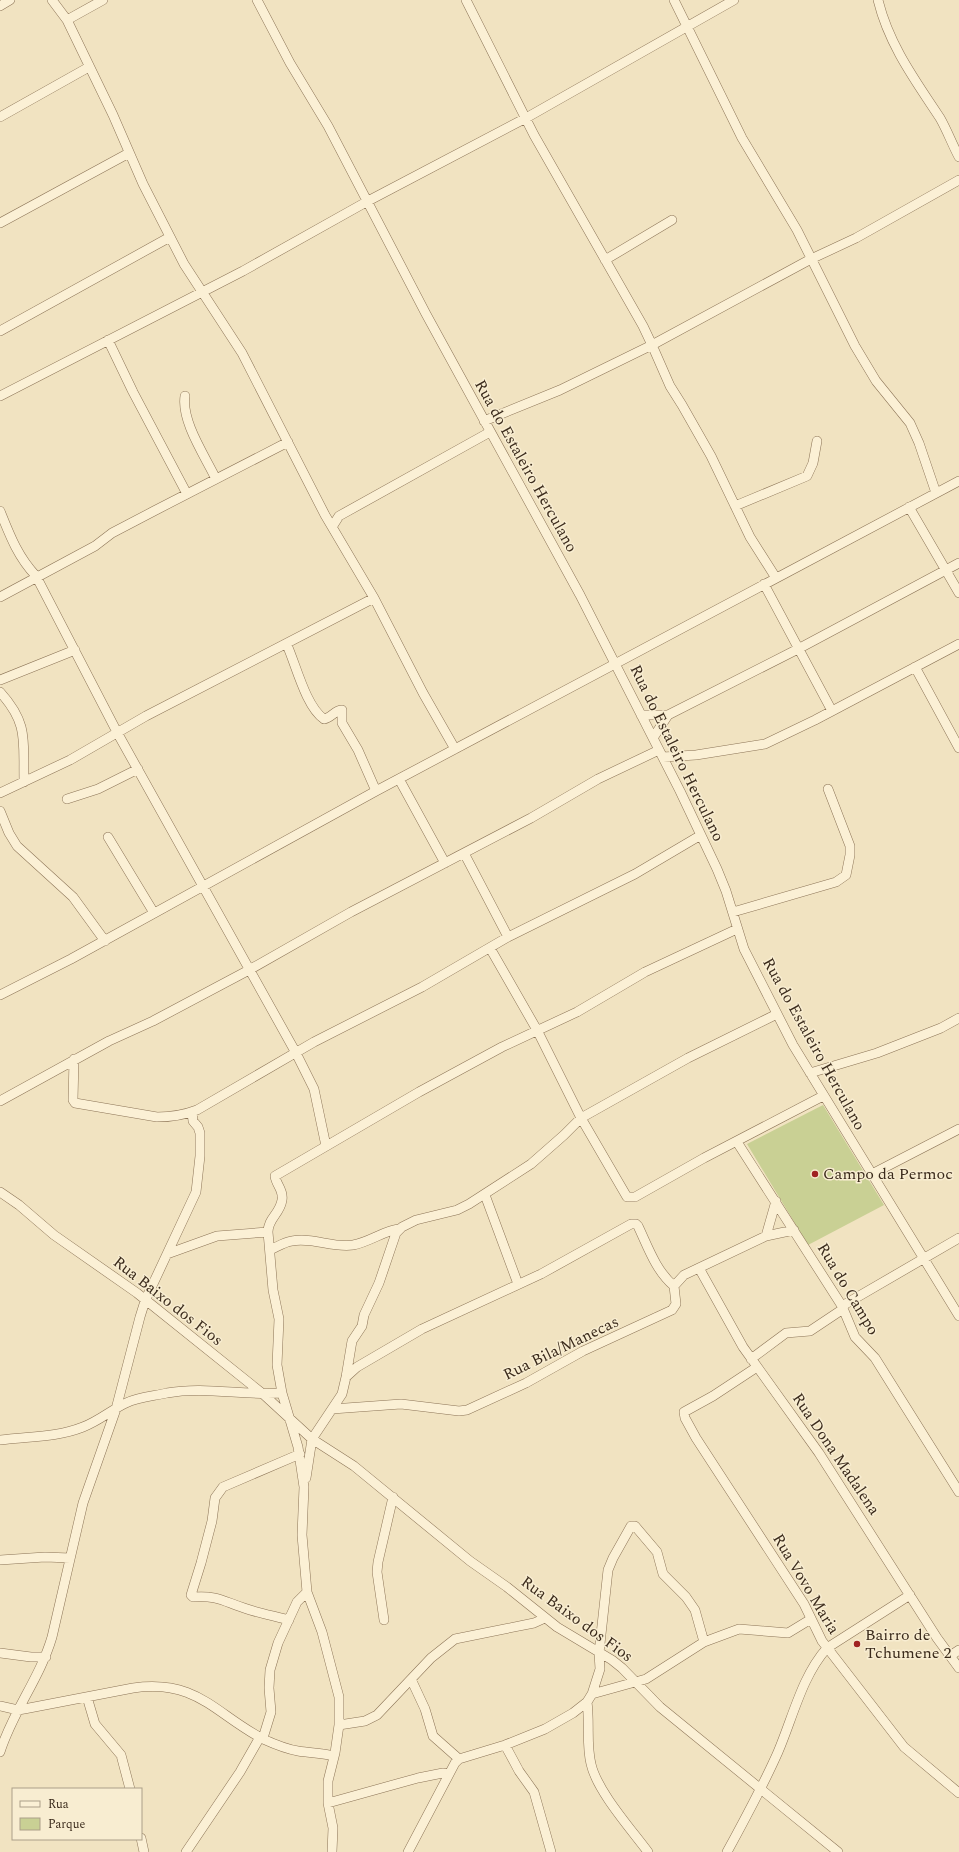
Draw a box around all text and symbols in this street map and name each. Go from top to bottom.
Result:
street label: Rua do Estaleiro Herculano [468,375,584,557]
street label: Rua do Estaleiro Herculano [624,660,730,846]
street label: Rua do Estaleiro Herculano [756,953,872,1135]
place label: Campo da Permoc [823,1162,953,1186]
marker: Campo da Permoc [810,1169,820,1179]
street label: Rua do Campo [811,1238,885,1340]
street label: Rua Baixo dos Fios [108,1250,228,1352]
street label: Rua Bila/Manecas [499,1310,623,1386]
street label: Rua Dona Madalena [786,1388,886,1520]
street label: Rua Vovo Maria [766,1529,846,1639]
street label: Rua Baixo dos Fios [516,1570,638,1668]
place label: Bairro de Tchumene 2 [865,1623,952,1665]
marker: Bairro de Tchumene 2 [852,1639,862,1649]
legend [12,1788,142,1840]
text: Rua [48,1795,69,1814]
text: Parque [48,1815,85,1834]

